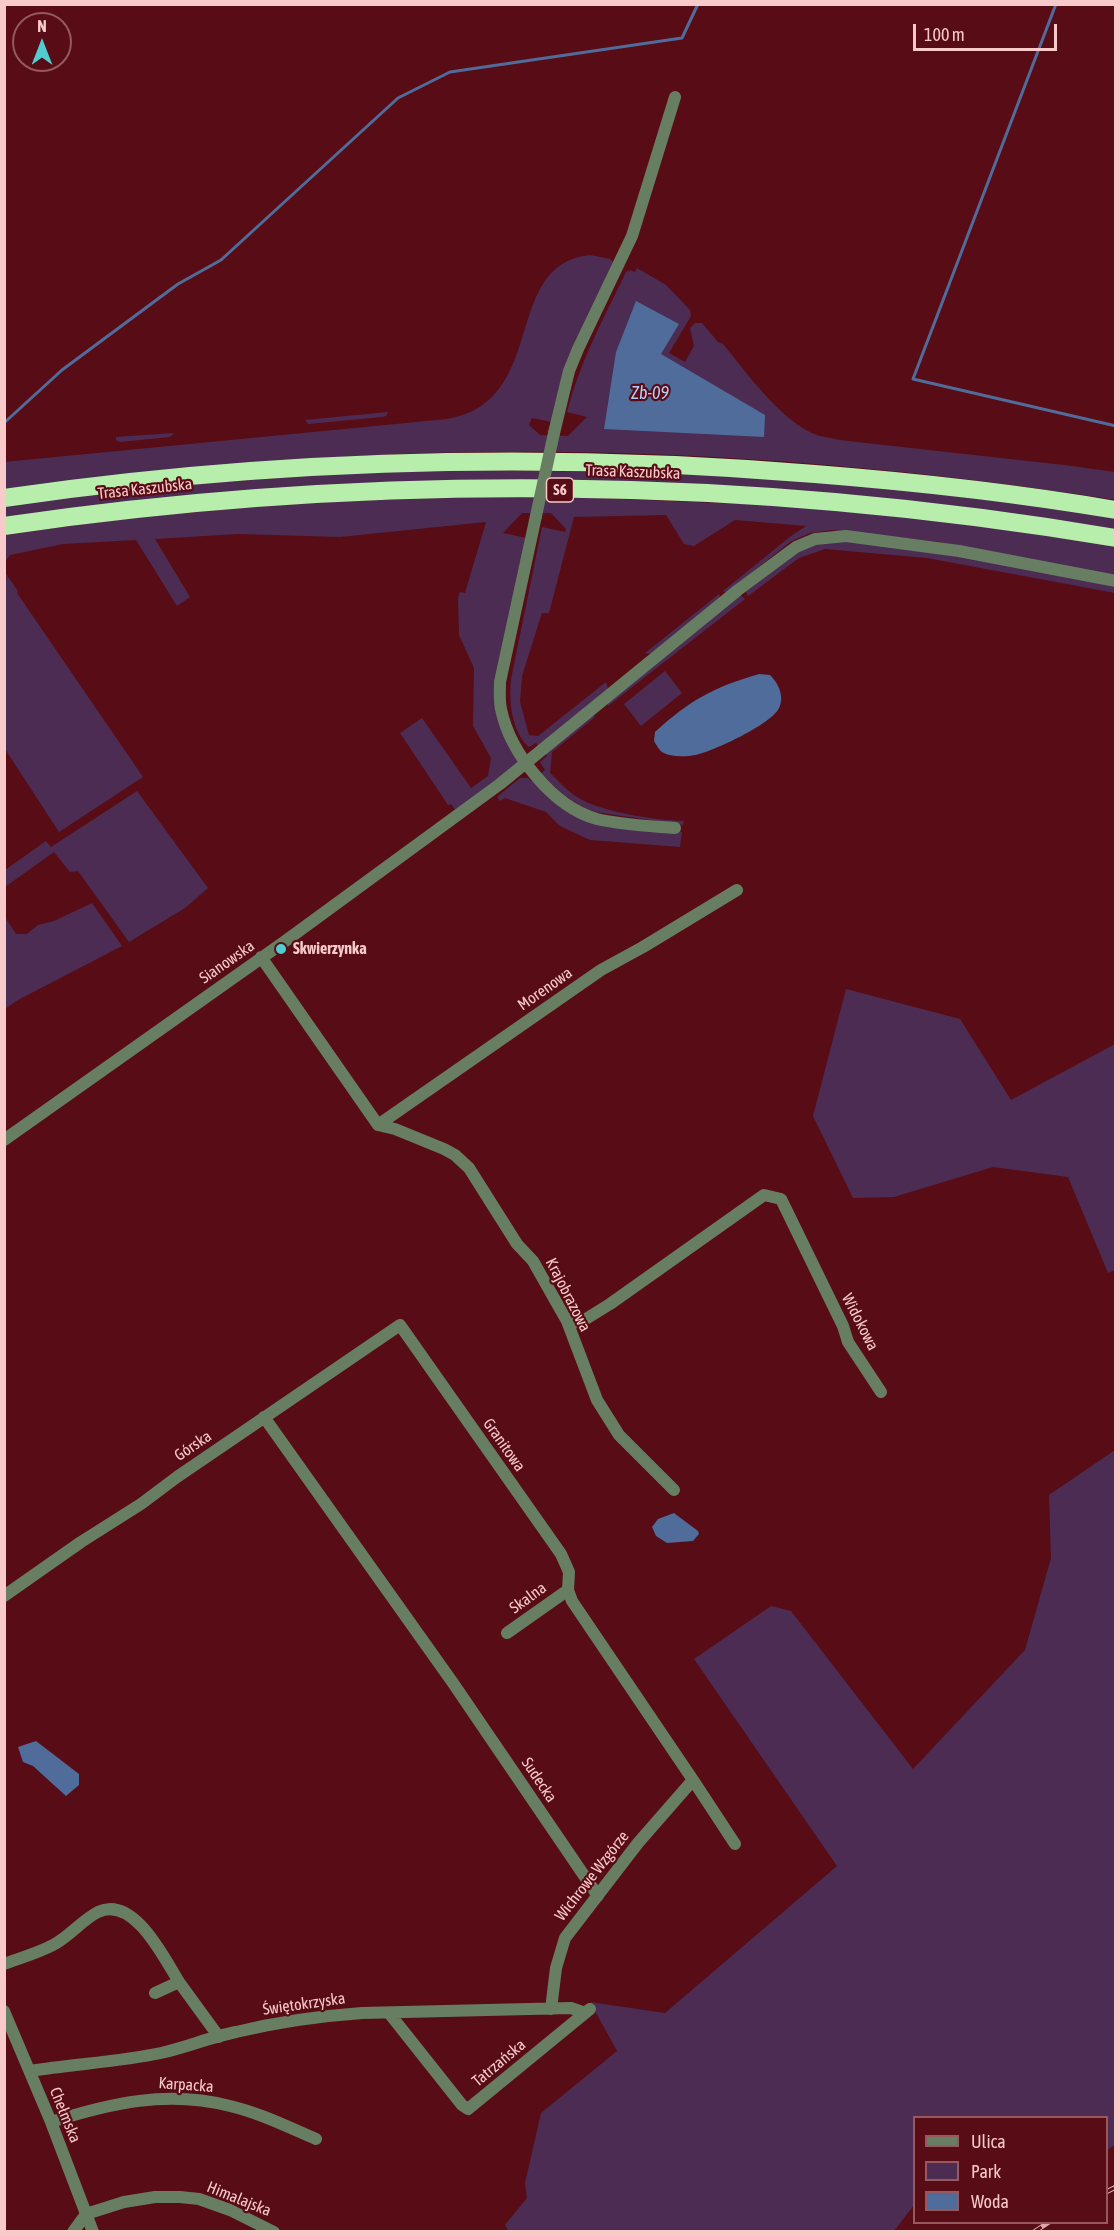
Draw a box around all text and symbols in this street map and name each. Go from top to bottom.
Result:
north arrow [12,12,72,72]
scale bar [916,12,1060,50]
text: N [37,17,47,35]
text: 100 m [924,24,965,45]
water label: Zb-09 [631,382,669,404]
street label: Trasa Kaszubska [585,461,681,483]
street label: Trasa Kaszubska [97,474,193,504]
road number: S6 [546,478,574,502]
street label: Sianowska [196,936,258,988]
place label: Skwierzynka [293,939,367,959]
marker: Skwierzynka [274,942,288,956]
street label: Morenowa [514,963,576,1015]
street label: Krajobrazowa [541,1255,595,1335]
street label: Widokowa [838,1290,882,1354]
street label: Granitowa [479,1415,529,1475]
street label: Górska [171,1427,215,1465]
street label: Skalna [506,1578,550,1618]
street label: Sudecka [517,1754,561,1806]
street label: Wichrowe Wzgórze [551,1827,633,1925]
street label: Świętokrzyska [261,1989,347,2019]
street label: Tatrzańska [468,2035,530,2091]
street label: Karpacka [158,2074,214,2096]
street label: Chełmska [45,2084,85,2146]
legend [913,2116,1108,2224]
text: Ulica [971,2131,1006,2152]
text: Park [971,2161,1001,2182]
street label: Himalajska [204,2177,274,2221]
text: Woda [971,2191,1009,2212]

